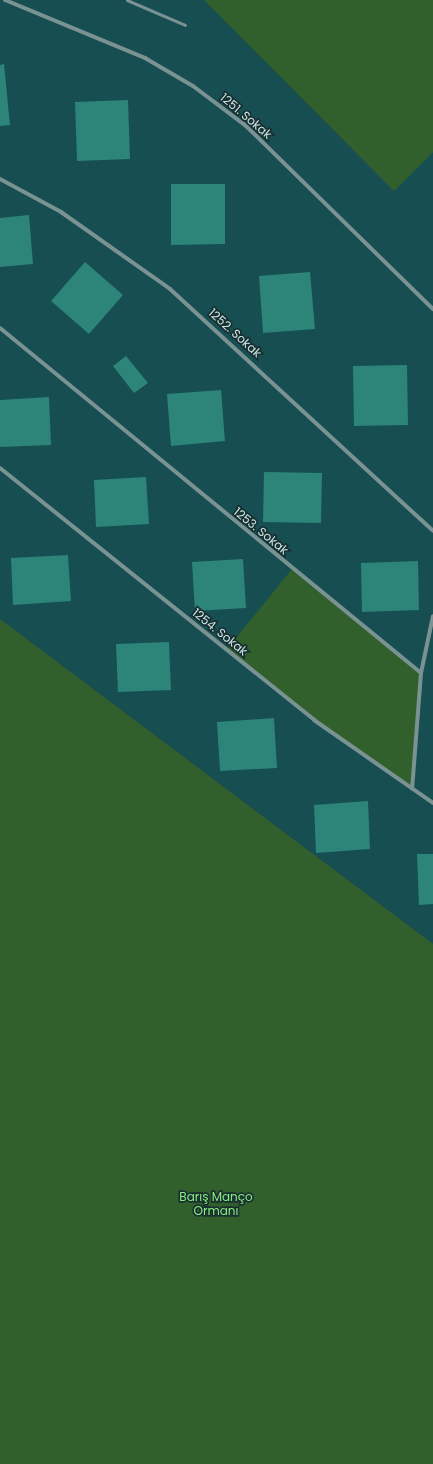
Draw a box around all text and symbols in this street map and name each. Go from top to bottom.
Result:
street label: 1251. Sokak [217,90,275,142]
street label: 1252. Sokak [206,306,264,360]
street label: 1253. Sokak [231,505,291,557]
street label: 1254. Sokak [190,605,250,659]
park label: Barış Manço Ormanı [179,1190,253,1218]

